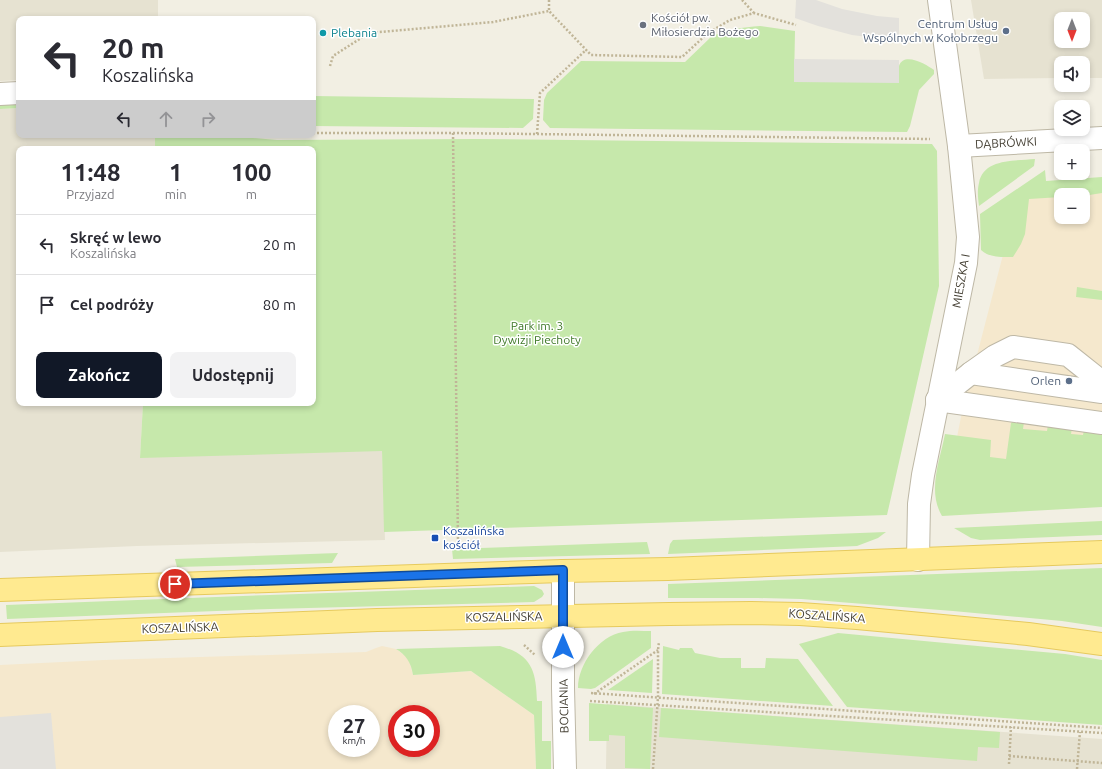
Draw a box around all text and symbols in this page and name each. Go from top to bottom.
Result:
place label: Kościół pw. Miłosierdzia Bożego [651,11,759,38]
north arrow [1054,12,1090,48]
map controls [1054,12,1090,224]
place label: Centrum Usług Wspólnych w Kołobrzegu [863,17,998,44]
marker: Kościół pw. Miłosierdzia Bożego [638,20,648,30]
place label: Plebania [331,26,377,39]
marker: Centrum Usług Wspólnych w Kołobrzegu [1001,26,1011,36]
marker: Plebania [318,28,328,38]
icon: left [36,32,88,84]
text: 20 m [102,32,164,63]
button: sound [1054,56,1090,92]
text: Koszalińska [102,65,194,85]
button: layers [1054,100,1090,136]
icon: left [113,108,135,130]
icon: ahead [155,108,177,130]
icon: right [197,108,219,130]
street label: DĄBRÓWKI [975,134,1037,151]
button: + [1054,144,1090,180]
text: 11:48 [60,159,120,186]
text: 1 [169,159,182,186]
text: 100 [231,159,272,186]
text: Przyjazd [66,187,115,201]
text: min [165,187,187,201]
text: m [246,187,257,201]
button: − [1054,188,1090,224]
text: Skręć w lewo [70,229,162,246]
icon: left [36,234,58,256]
text: 20 m [263,236,296,253]
text: Koszalińska [70,246,136,260]
street label: MIESZKA I [949,253,972,309]
icon: arrive [36,294,58,316]
text: Cel podróży [70,296,154,313]
text: 80 m [263,296,296,313]
park label: Park im. 3 Dywizji Piechoty [493,319,581,346]
button: Zakończ [36,352,162,398]
button: Udostępnij [170,352,296,398]
place label: Orlen [1031,374,1061,387]
marker: Orlen [1064,376,1074,386]
place label: Koszalińska kościół [443,524,504,551]
marker: Koszalińska kościół [430,533,440,543]
pin [158,567,192,601]
icon: arrive [164,573,186,595]
street label: KOSZALIŃSKA [788,606,866,625]
street label: KOSZALIŃSKA [465,609,543,624]
street label: KOSZALIŃSKA [141,620,219,635]
position arrow [542,626,584,668]
street label: BOCIANIA [557,678,570,733]
speed limit sign: 30 [388,705,440,757]
text: 27 [343,714,365,737]
text: km/h [342,735,366,746]

